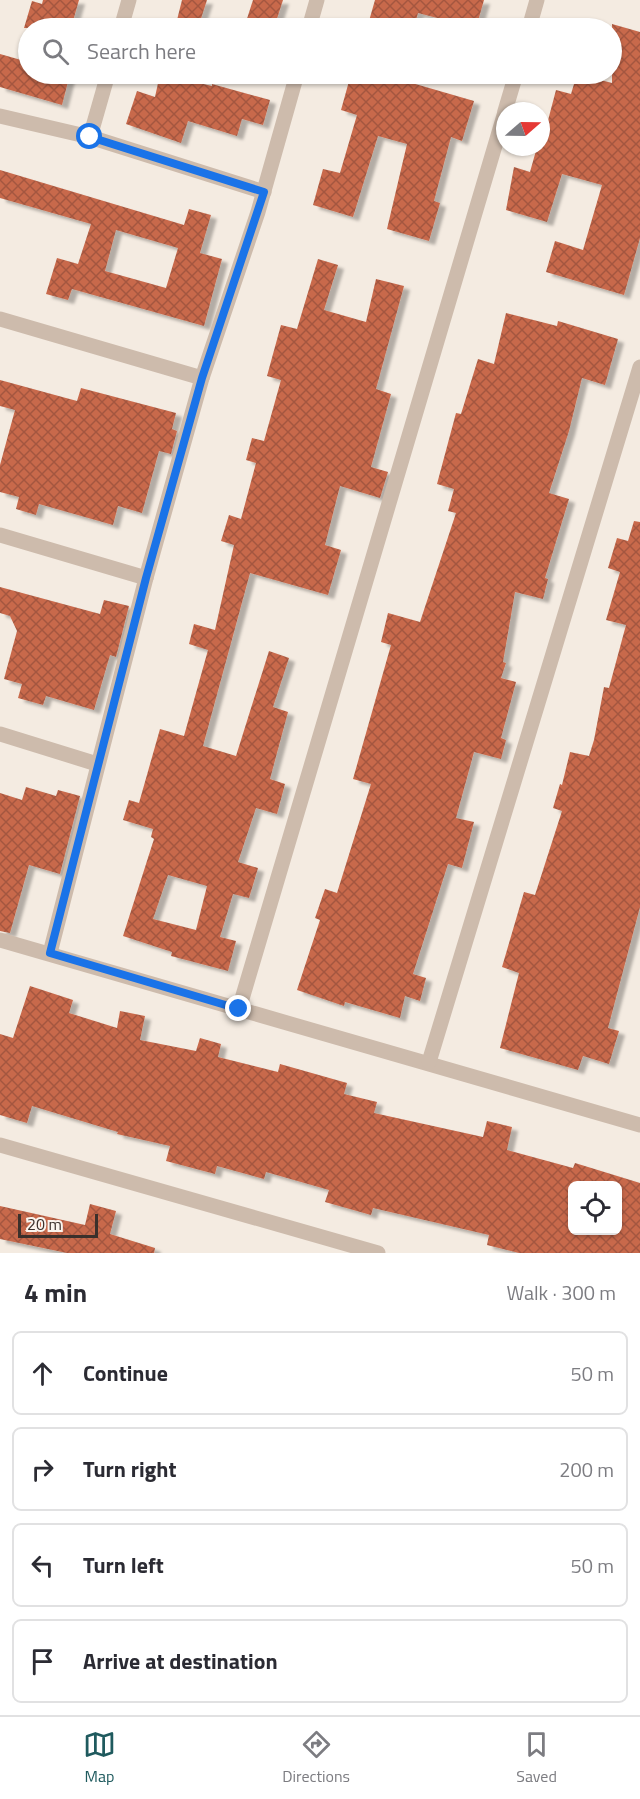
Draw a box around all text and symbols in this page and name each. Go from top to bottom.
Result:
search box [18,18,622,84]
text: Search here [87,34,196,68]
icon: search [39,35,72,68]
north arrow [496,102,550,156]
route start [76,123,102,149]
route end [225,995,251,1021]
map controls [568,1181,622,1235]
button: locate [568,1181,622,1235]
scale bar [18,1211,98,1238]
text: 20 m [27,1212,62,1236]
text: 4 min [24,1273,87,1312]
text: Walk · 300 m [507,1277,616,1308]
text: Continue [83,1356,168,1390]
icon: ahead [26,1357,59,1390]
text: 50 m [570,1358,614,1389]
text: Turn right [83,1452,177,1486]
icon: right [26,1453,59,1486]
text: 200 m [559,1454,614,1485]
text: Turn left [83,1548,164,1582]
icon: left [26,1549,59,1582]
text: 50 m [570,1550,614,1581]
text: Arrive at destination [83,1644,278,1678]
icon: arrive [26,1645,59,1678]
tab: Map [83,1728,116,1788]
tab: Directions [282,1728,350,1788]
tab: Saved [516,1728,557,1788]

